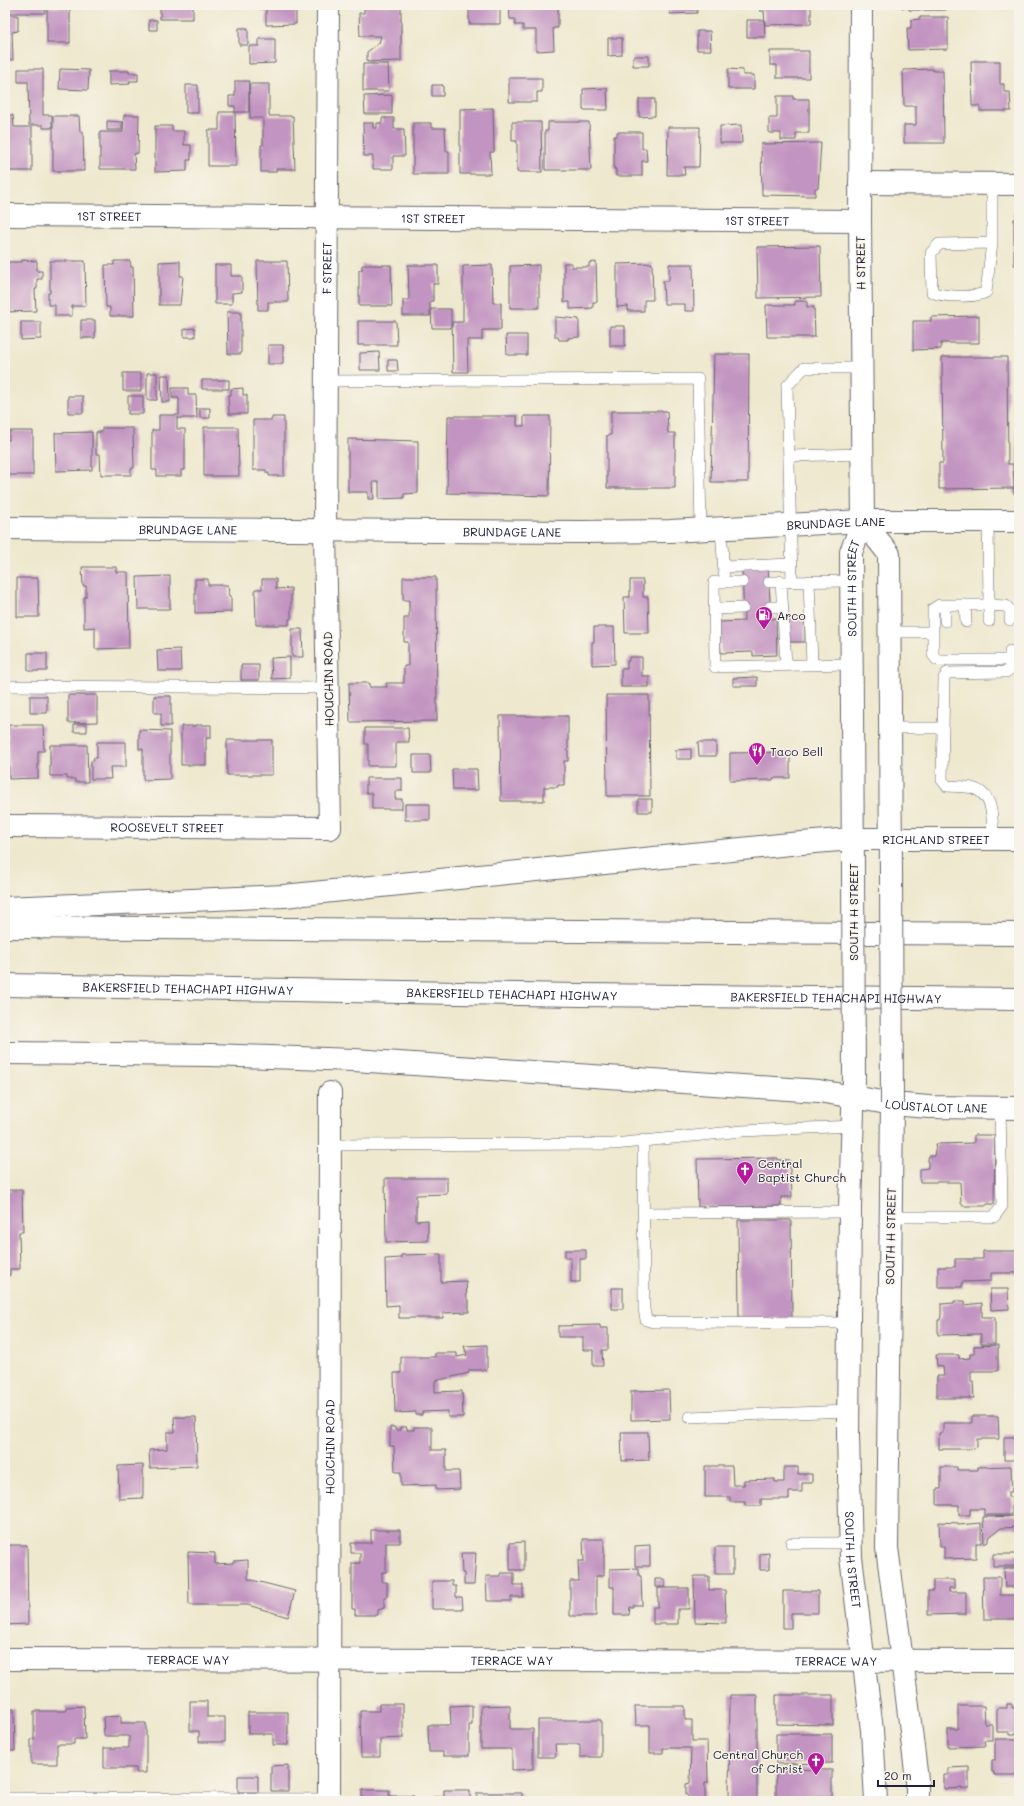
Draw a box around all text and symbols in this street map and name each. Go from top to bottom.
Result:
street label: 1ST STREET [77,208,142,224]
street label: 1ST STREET [401,210,466,226]
street label: 1ST STREET [725,212,789,229]
street label: H STREET [852,236,868,290]
street label: F STREET [318,242,335,294]
street label: BRUNDAGE LANE [786,513,885,533]
street label: BRUNDAGE LANE [139,521,237,538]
street label: BRUNDAGE LANE [463,523,561,540]
street label: SOUTH H STREET [843,537,863,637]
fuel station icon: Arco [754,605,774,630]
place label: Arco [777,607,806,623]
street label: HOUCHIN ROAD [319,631,337,727]
restaurant icon: Taco Bell [747,741,767,766]
place label: Taco Bell [770,743,823,759]
street label: ROOSEVELT STREET [110,819,224,835]
street label: RICHLAND STREET [882,831,990,847]
street label: SOUTH H STREET [845,863,861,961]
street label: BAKERSFIELD TEHACHAPI HIGHWAY [82,978,294,998]
street label: BAKERSFIELD TEHACHAPI HIGHWAY [406,984,618,1003]
street label: BAKERSFIELD TEHACHAPI HIGHWAY [730,988,942,1006]
street label: LOUSTALOT LANE [884,1095,988,1116]
place label: Central Baptist Church [758,1155,846,1185]
church icon: Central Baptist Church [735,1160,755,1185]
street label: SOUTH H STREET [881,1187,899,1285]
street label: HOUCHIN ROAD [321,1399,338,1495]
street label: SOUTH H STREET [842,1511,865,1610]
street label: TERRACE WAY [147,1651,229,1667]
street label: TERRACE WAY [471,1652,553,1668]
street label: TERRACE WAY [795,1653,877,1669]
place label: Central Church of Christ [713,1746,803,1776]
church icon: Central Church of Christ [806,1751,826,1776]
scale bar [878,1762,934,1788]
text: 20 m [884,1767,912,1783]

